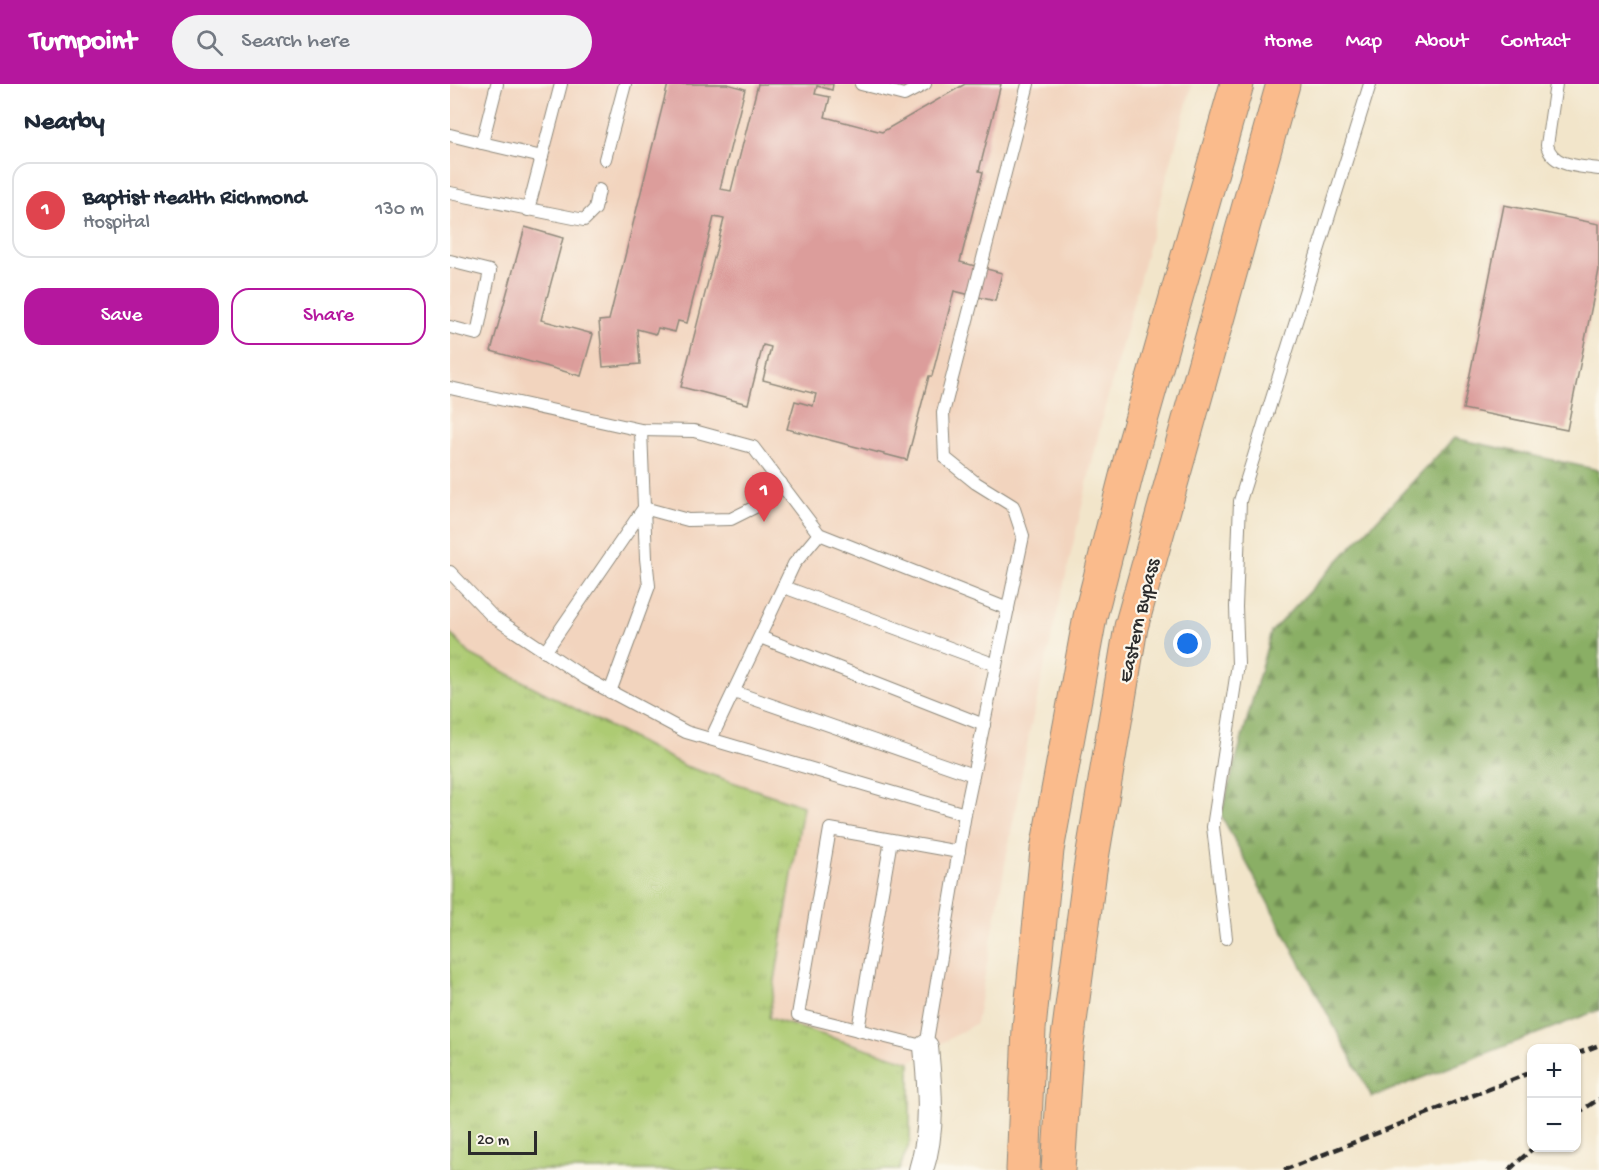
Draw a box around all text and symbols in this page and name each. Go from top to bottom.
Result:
search box [172,15,592,69]
text: Turnpoint [30,26,136,59]
icon: search [193,26,226,59]
text: Search here [241,29,350,55]
text: Home [1264,30,1312,55]
text: Map [1345,30,1382,55]
text: About [1415,30,1468,55]
text: Contact [1501,30,1569,55]
text: Nearby [24,108,105,139]
text: Baptist Health Richmond [83,186,306,212]
text: 1 [41,199,50,222]
text: 130 m [375,199,424,222]
text: Hospital [83,212,150,235]
button: Save [24,288,219,345]
button: Share [231,288,426,345]
pin: 1 [744,472,784,522]
street label: Eastern Bypass [1115,556,1166,685]
your location [1173,629,1202,658]
map controls [1527,1044,1581,1152]
button: + [1527,1044,1581,1098]
button: − [1527,1098,1581,1152]
scale bar [468,1128,537,1156]
text: 20 m [477,1132,509,1151]

